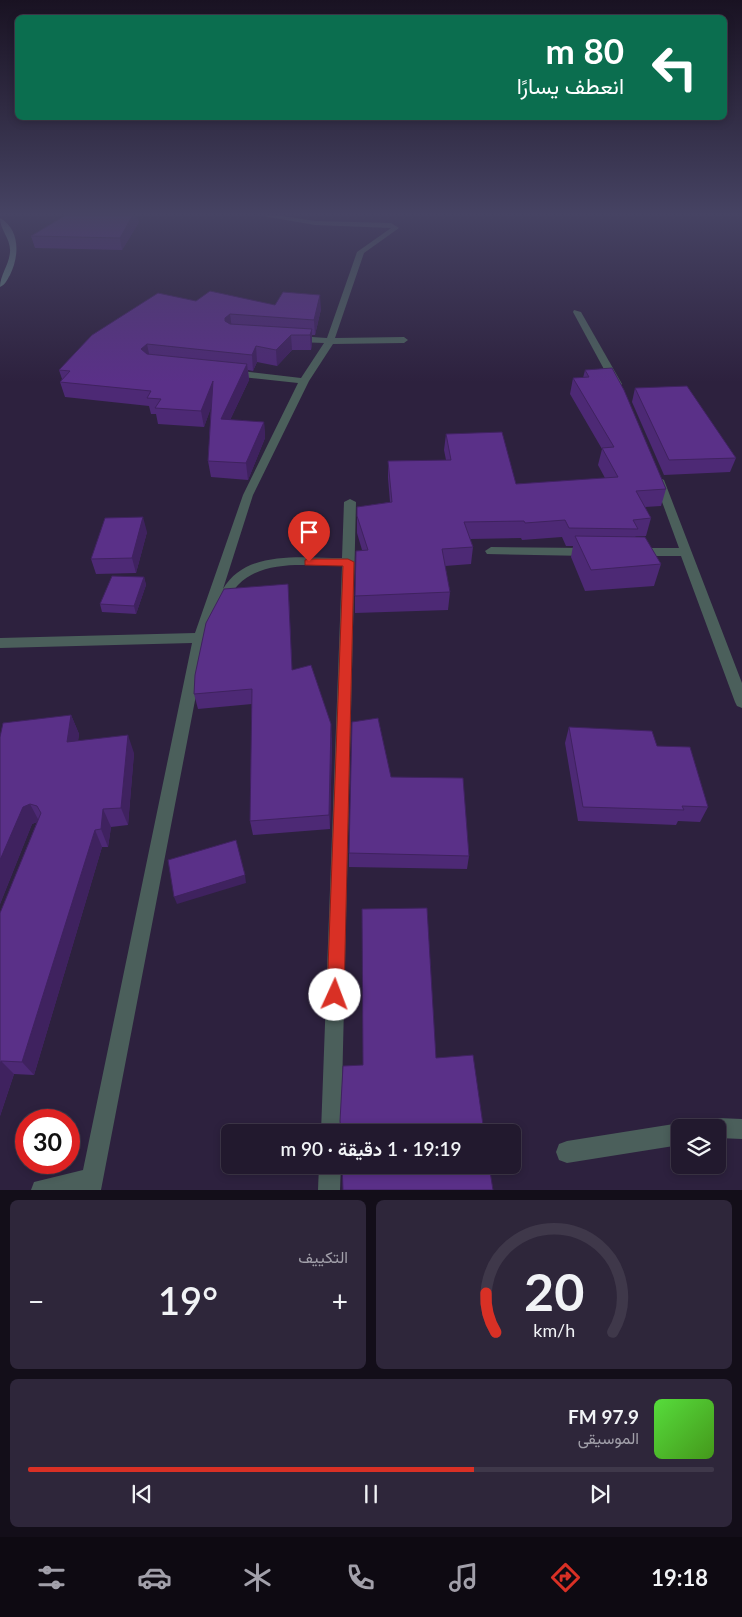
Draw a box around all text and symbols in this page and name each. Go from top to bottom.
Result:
text: 80 m [546,29,624,71]
icon: left [642,35,707,100]
text: انعطف يسارًا [517,72,624,99]
pin [288,511,330,562]
icon: arrive [295,518,323,546]
position arrow [308,968,360,1020]
speed limit sign: 30 [15,1109,80,1174]
map controls [671,1119,726,1174]
button: layers [671,1119,726,1174]
text: 19:19 · 1 دقيقة · 90 m [281,1137,461,1160]
text: التكييف [298,1247,348,1266]
text: 20 [524,1260,584,1322]
text: 19° [158,1277,218,1323]
text: − [28,1284,44,1318]
text: + [332,1284,348,1318]
text: km/h [533,1319,575,1341]
text: 97.9 FM [568,1405,639,1428]
text: الموسيقى [578,1428,639,1447]
icon: previous [128,1480,156,1508]
icon: pause [357,1480,385,1508]
icon: next [586,1480,614,1508]
icon: filters [34,1560,69,1595]
icon: car [137,1560,172,1595]
icon: climate [240,1560,275,1595]
icon: phone [343,1560,378,1595]
icon: music [446,1560,481,1595]
icon: directions [548,1560,583,1595]
text: 19:18 [651,1564,708,1591]

